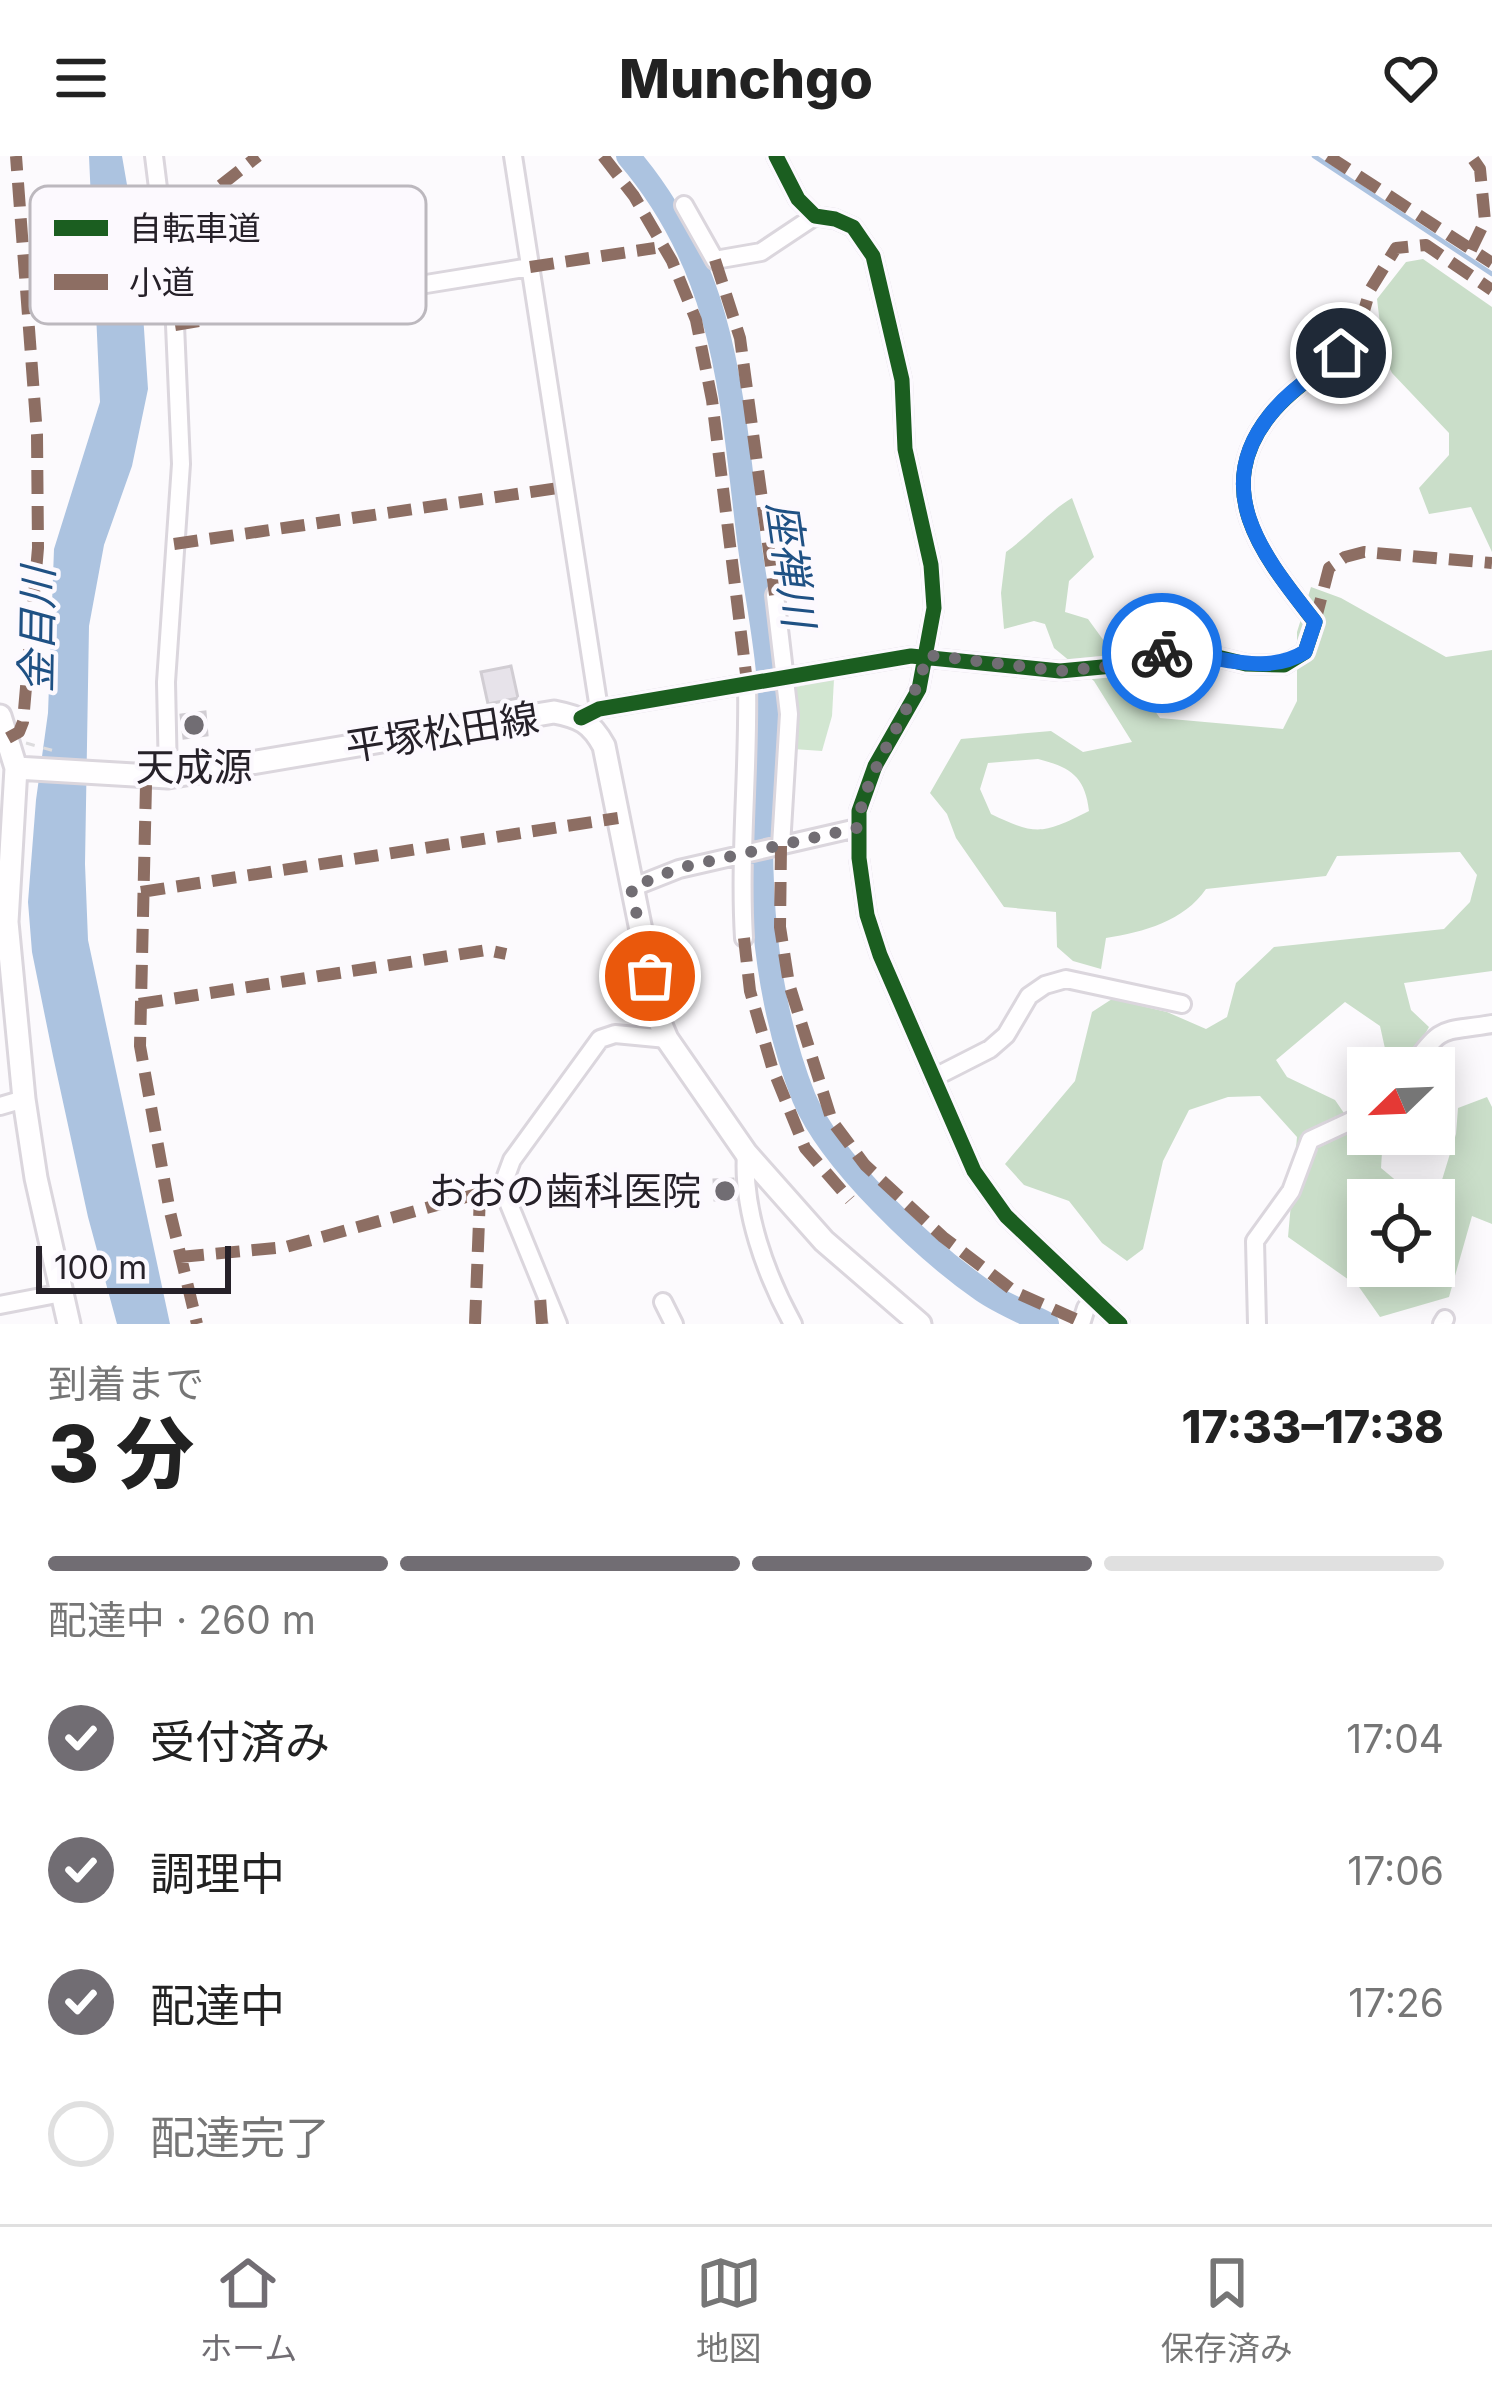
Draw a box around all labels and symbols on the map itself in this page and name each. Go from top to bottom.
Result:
legend [30,186,426,324]
text: 自転車道 [129,208,261,248]
text: 小道 [129,262,195,302]
pin [1290,302,1392,404]
water label: 座禅川 [757,498,826,634]
water label: 金目川 [10,563,63,693]
courier [1102,593,1222,713]
street label: 平塚松田線 [342,693,542,770]
marker: 天成源 [181,712,207,738]
place label: 天成源 [135,743,253,790]
pin [599,925,701,1027]
north arrow [1347,1047,1455,1155]
place label: おおの歯科医院 [428,1167,701,1214]
marker: おおの歯科医院 [712,1178,738,1204]
scale bar [36,1240,231,1293]

